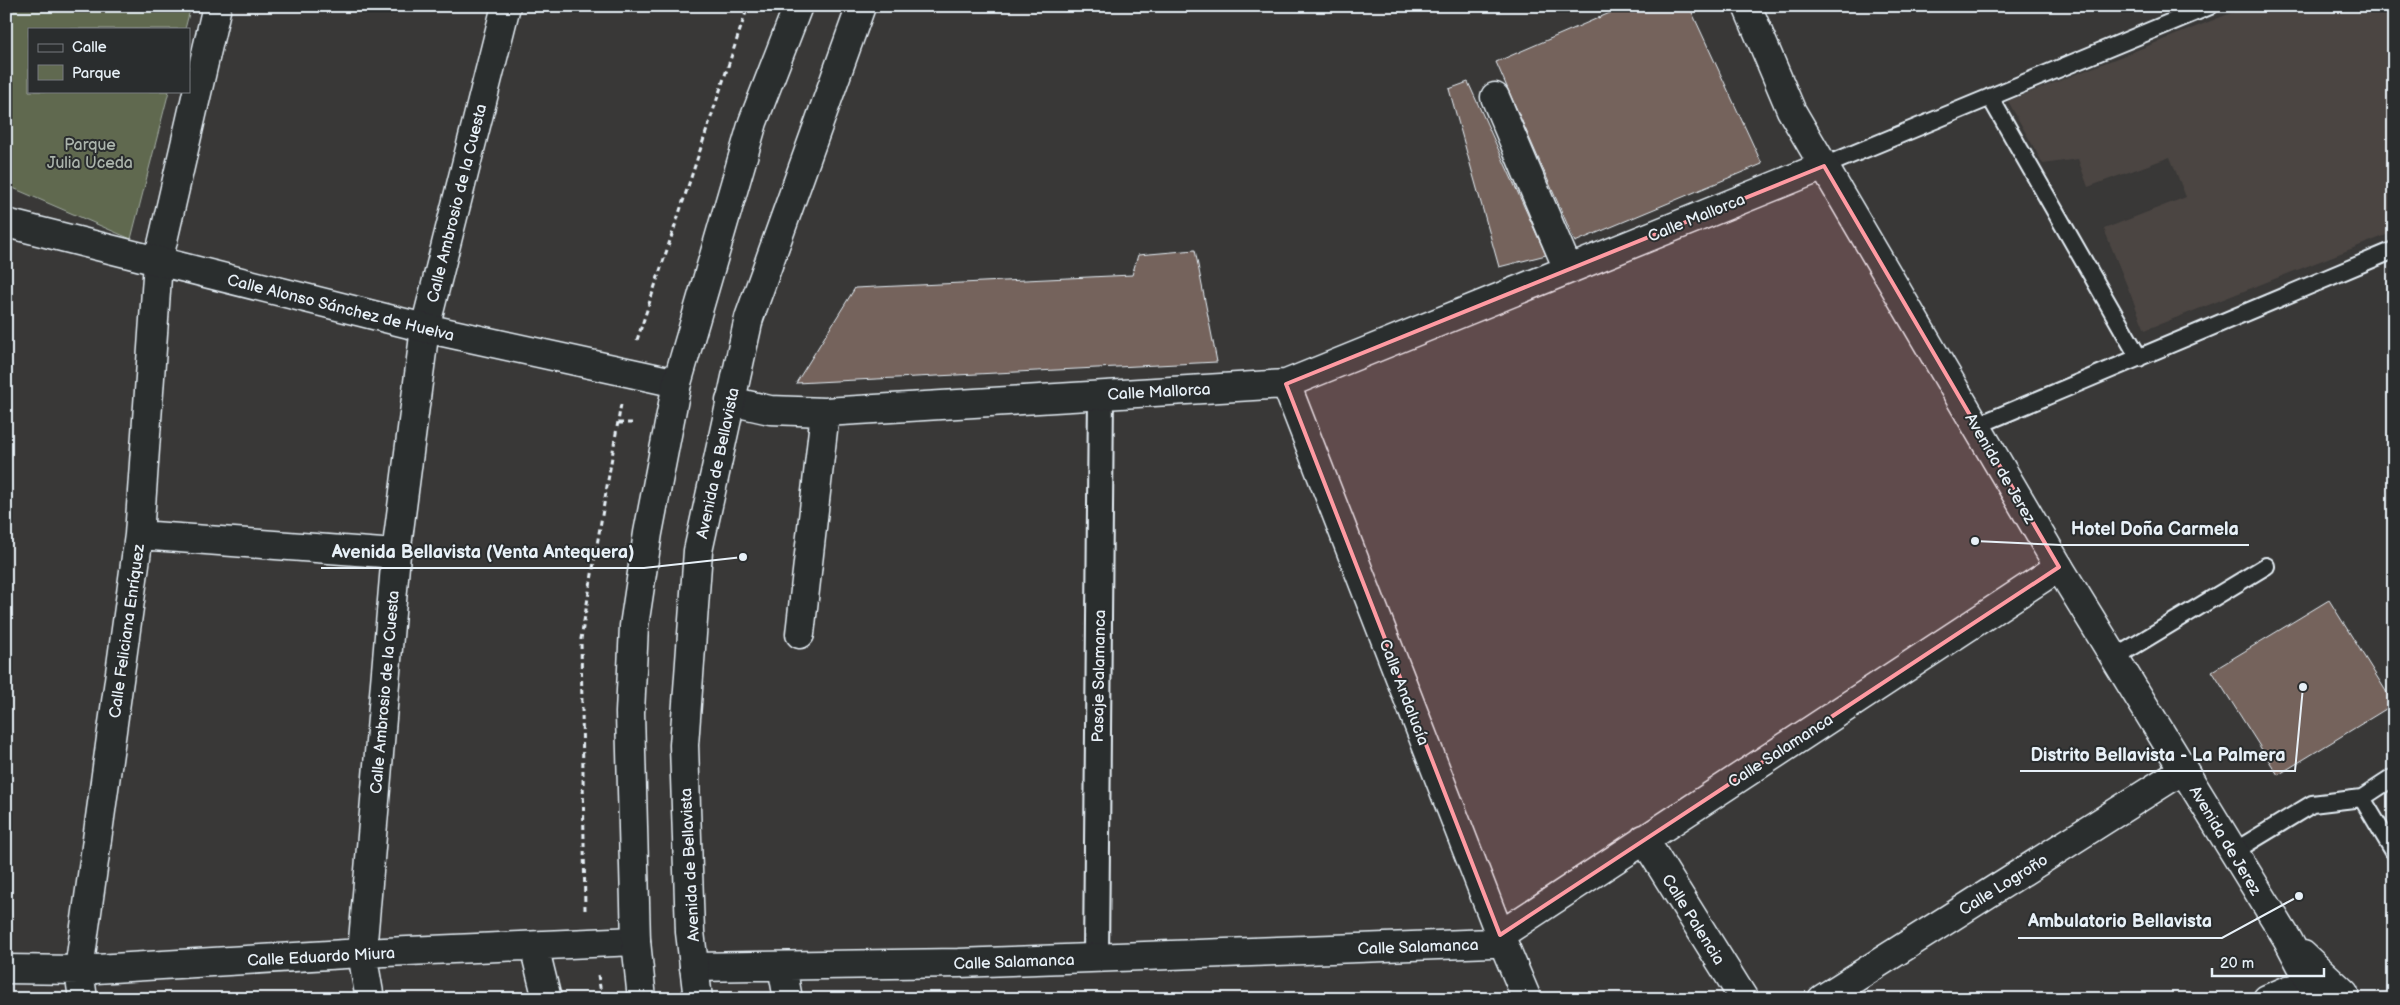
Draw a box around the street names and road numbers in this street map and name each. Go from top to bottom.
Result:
street label: Calle Ambrosio de la Cuesta [424,102,491,305]
street label: Calle Mallorca [1645,190,1748,247]
street label: Calle Alonso Sánchez de Huelva [225,271,456,346]
street label: Calle Mallorca [1107,380,1211,405]
street label: Avenida de Bellavista [693,386,744,541]
street label: Avenida de Jerez [1960,410,2039,527]
street label: Calle Feliciana Enríquez [106,543,149,719]
street label: Calle Ambrosio de la Cuesta [367,590,404,795]
street label: Pasaje Salamanca [1089,609,1110,743]
street label: Calle Andalucía [1375,637,1433,748]
street label: Calle Salamanca [1725,710,1837,792]
street label: Avenida de Jerez [2185,783,2265,899]
street label: Avenida de Bellavista [677,788,704,942]
street label: Calle Logroño [1956,850,2052,920]
street label: Calle Palencia [1657,871,1728,969]
street label: Calle Salamanca [1357,936,1479,959]
street label: Calle Eduardo Miura [247,944,395,971]
street label: Calle Salamanca [953,951,1075,974]

